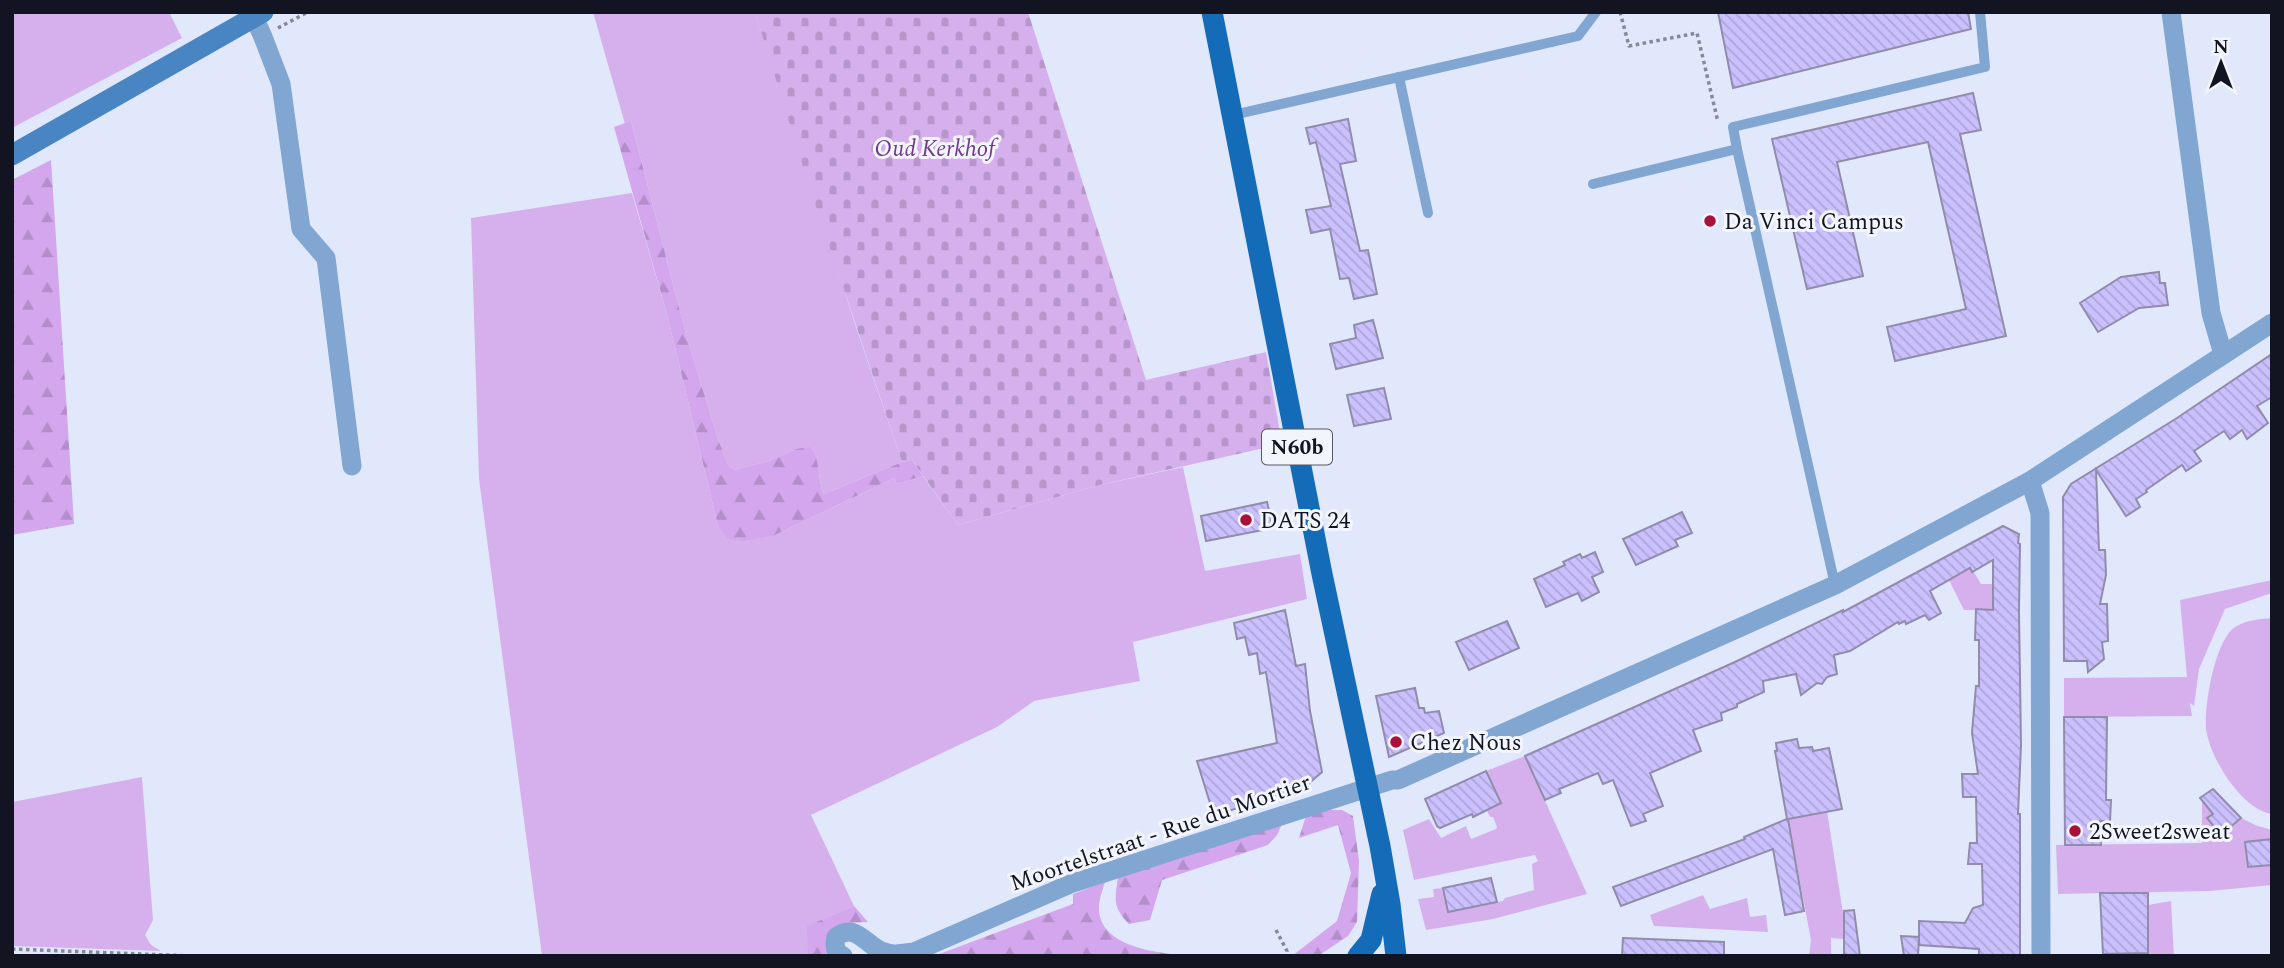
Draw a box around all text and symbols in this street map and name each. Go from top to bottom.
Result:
north arrow [2186,28,2256,98]
text: N [2213,33,2229,62]
park label: Oud Kerkhof [875,132,999,167]
place label: Da Vinci Campus [1724,205,1904,240]
marker: Da Vinci Campus [1702,213,1718,229]
road number: N60b [1262,430,1332,464]
place label: DATS 24 [1260,504,1351,539]
marker: DATS 24 [1238,512,1254,528]
place label: Chez Nous [1410,726,1522,761]
marker: Chez Nous [1388,734,1404,750]
street label: Moortelstraat - Rue du Mortier [1005,765,1316,901]
place label: 2Sweet2sweat [2089,815,2230,850]
marker: 2Sweet2sweat [2067,823,2083,839]

